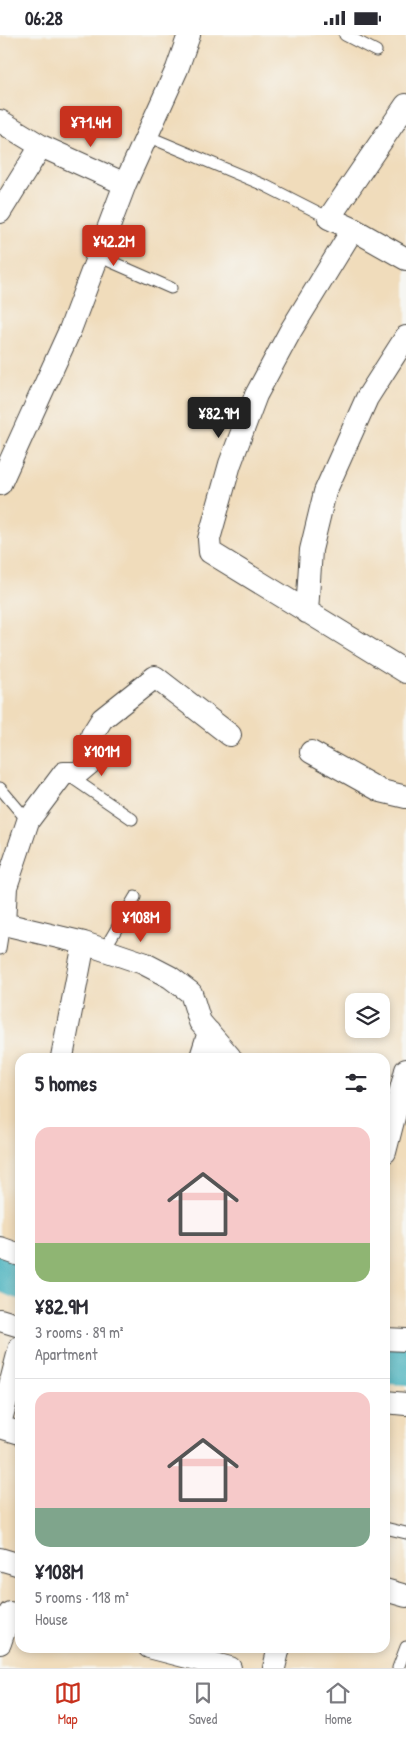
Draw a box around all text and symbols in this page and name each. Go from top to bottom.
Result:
text: 06:28 [25,5,63,31]
pin: ¥71.4M [50,105,132,148]
text: ¥71.4M [71,111,111,133]
pin: ¥42.2M [73,225,155,267]
text: ¥42.2M [93,230,135,252]
pin: ¥82.9M [178,397,260,439]
text: ¥82.9M [199,402,239,424]
pin: ¥101M [67,735,137,777]
text: ¥101M [84,740,120,762]
pin: ¥108M [106,901,176,943]
text: ¥108M [123,906,159,928]
map controls [345,993,390,1038]
button: layers [345,993,390,1038]
text: 5 homes [35,1069,97,1098]
icon: filters [342,1069,370,1097]
icon: home [158,1159,248,1249]
text: ¥82.9M [35,1292,88,1321]
text: 3 rooms · 89 m² [35,1321,124,1343]
text: Apartment [35,1343,98,1365]
icon: home [158,1425,248,1515]
text: ¥108M [35,1557,83,1586]
text: 5 rooms · 118 m² [35,1586,129,1608]
text: House [35,1608,68,1630]
tab: Map [54,1679,82,1728]
tab: Saved [189,1679,217,1728]
tab: Home [324,1679,352,1728]

